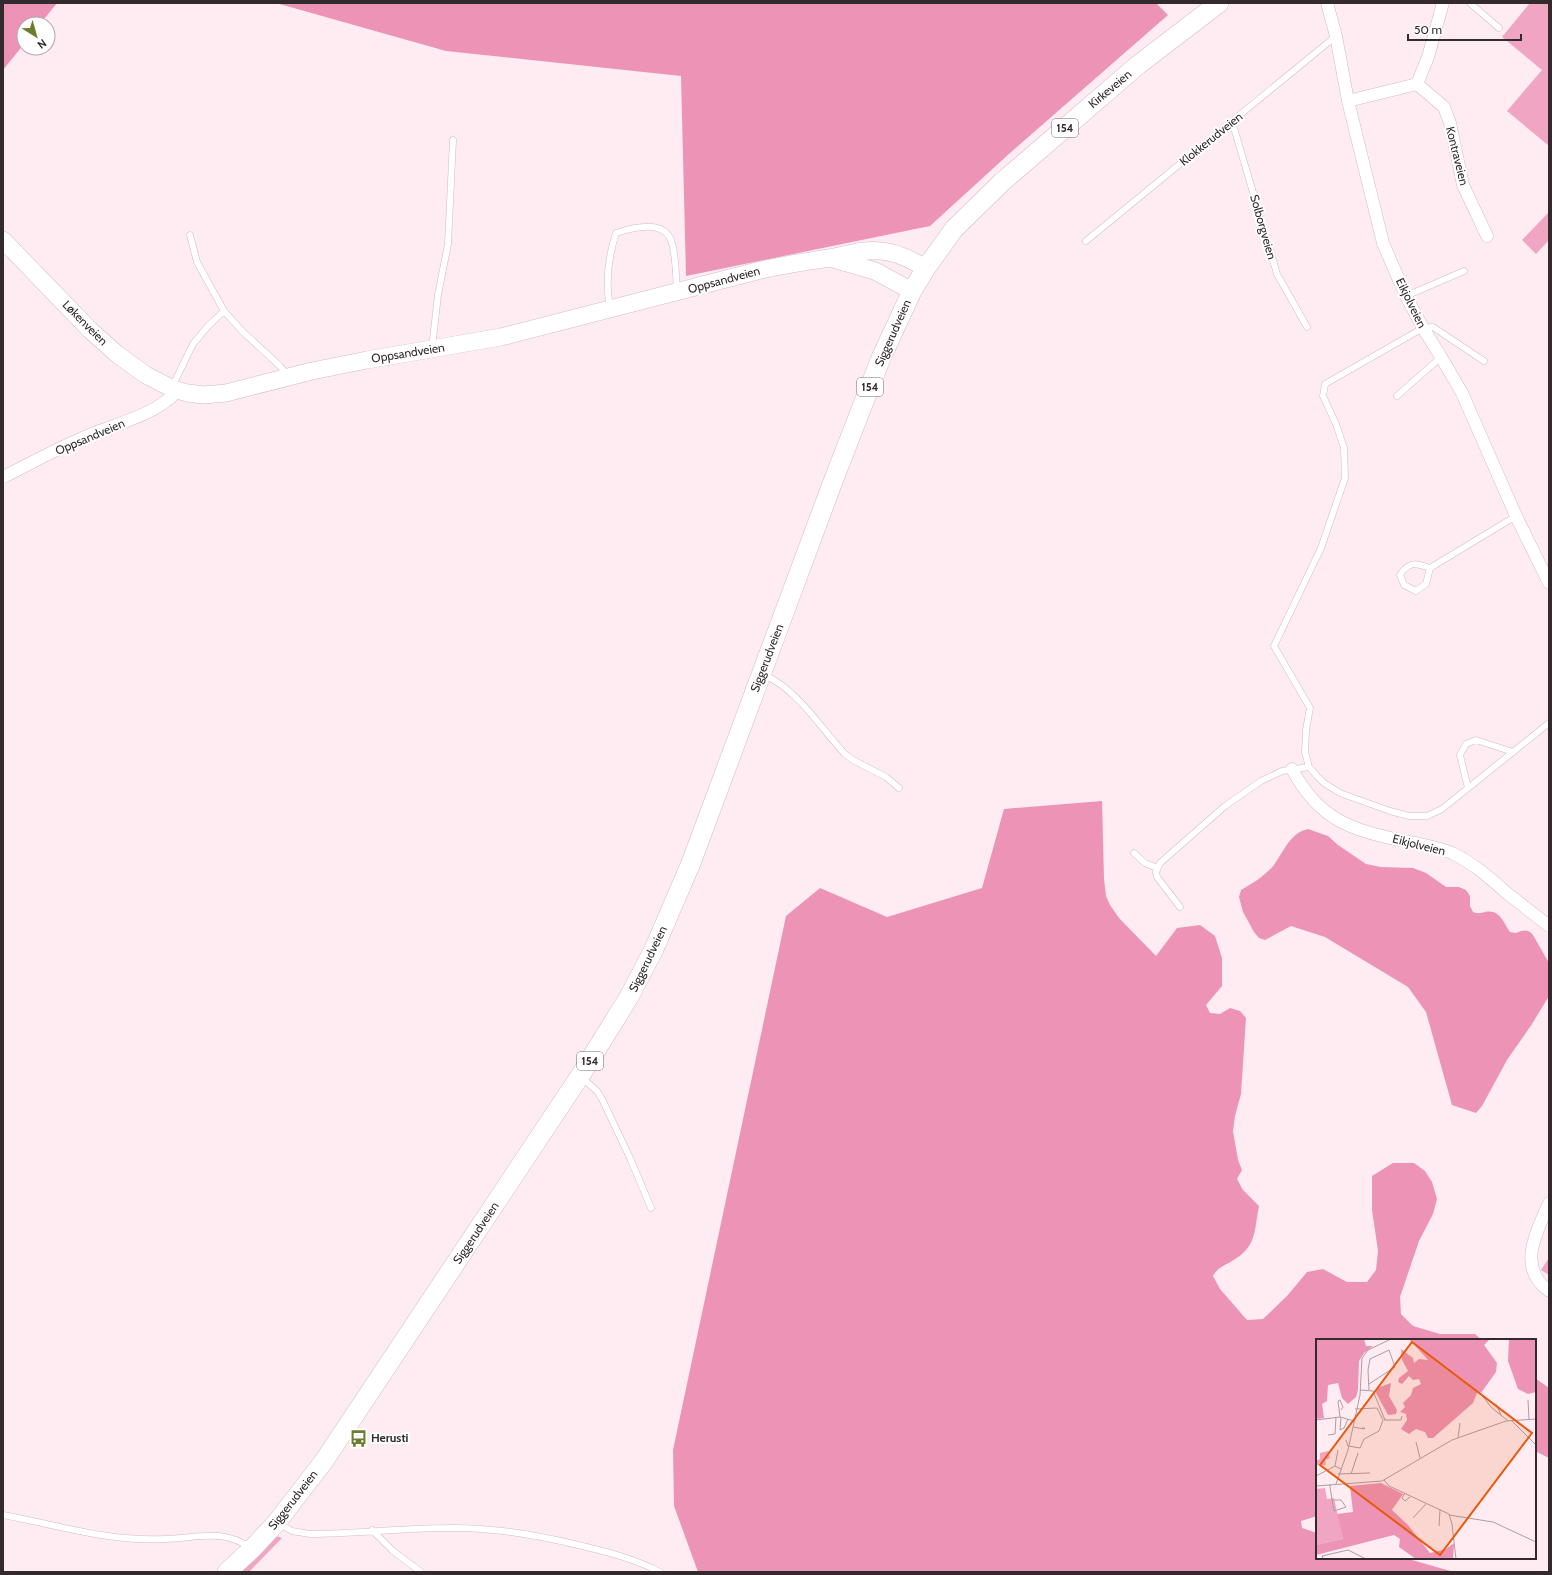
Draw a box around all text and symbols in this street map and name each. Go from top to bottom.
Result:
north arrow [16,16,56,56]
scale bar [1408,16,1521,42]
text: 50 m [1414,22,1442,37]
text: N [35,36,49,52]
street label: Kirkeveien [1085,66,1135,111]
street label: Klokkerudveien [1176,108,1246,169]
road number: 154 [1052,119,1078,137]
street label: Kontraveien [1443,125,1472,187]
street label: Solborgveien [1247,193,1280,261]
street label: Oppsandveien [686,263,762,296]
street label: Eikjolveien [1393,275,1430,331]
street label: Løkenveien [60,297,111,349]
street label: Siggerudveien [871,297,914,369]
street label: Oppsandveien [370,339,446,366]
road number: 154 [857,378,883,396]
street label: Oppsandveien [53,415,127,458]
street label: Siggerudveien [747,621,786,694]
street label: Eikjolveien [1391,831,1447,858]
street label: Siggerudveien [625,923,670,994]
road number: 154 [577,1052,603,1070]
street label: Siggerudveien [449,1199,502,1267]
inset map [1316,1339,1536,1559]
bus stop icon: Herusti [348,1428,368,1448]
place label: Herusti [371,1430,409,1445]
street label: Siggerudveien [265,1467,321,1533]

